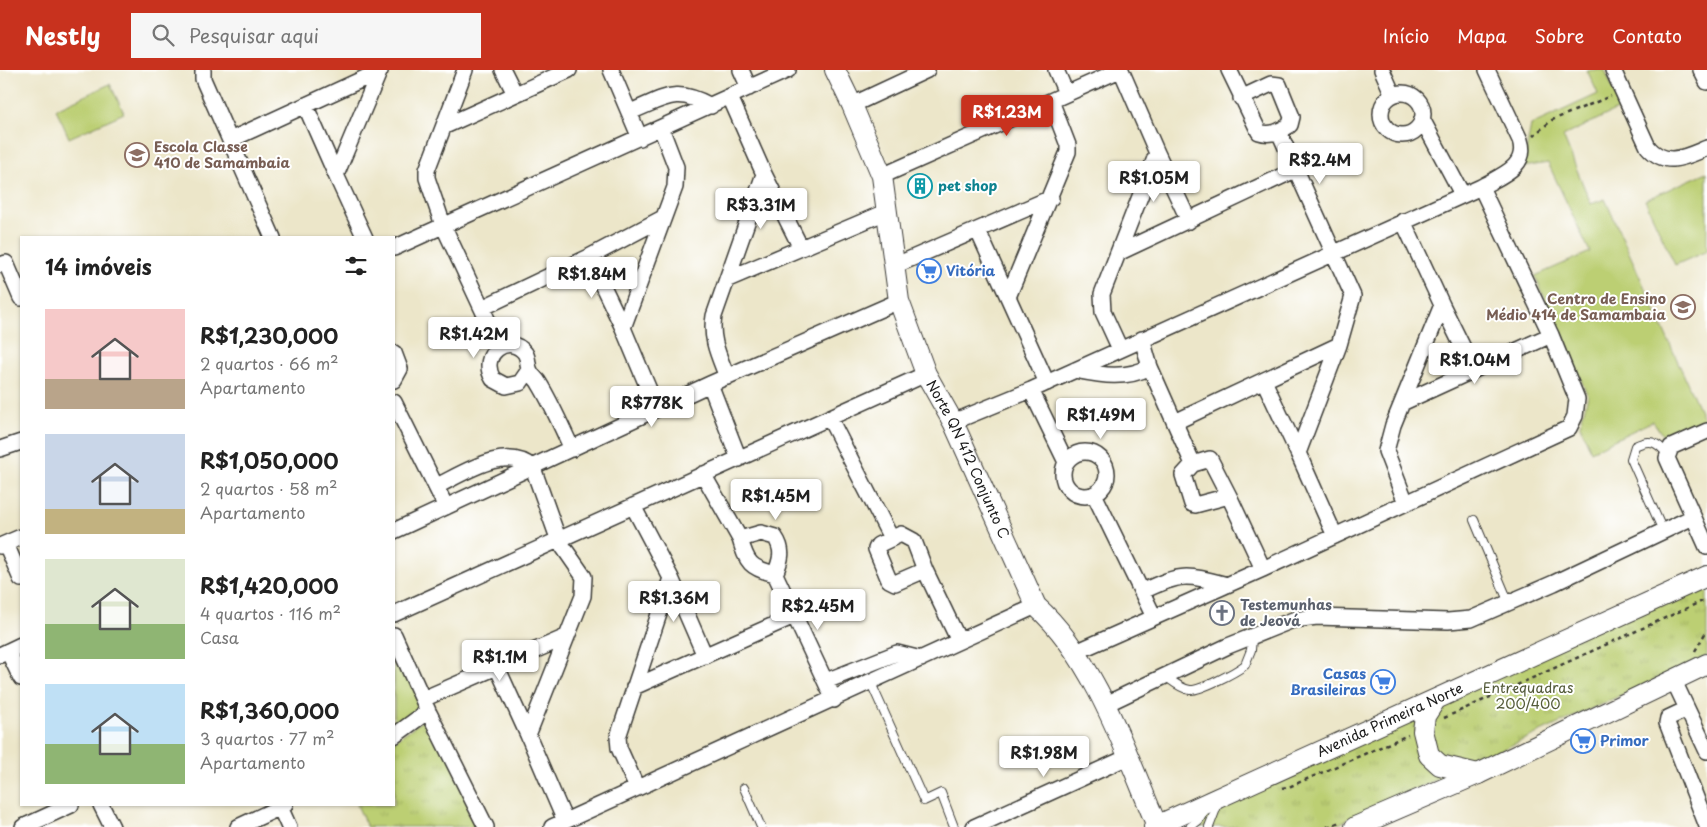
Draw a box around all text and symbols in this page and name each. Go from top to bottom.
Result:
search box [131,13,481,58]
text: Nestly [25,17,101,53]
icon: search [149,21,177,49]
text: Pesquisar aqui [189,21,319,49]
text: Início [1383,22,1429,49]
text: Mapa [1457,22,1507,49]
text: Sobre [1535,22,1584,49]
text: Contato [1612,22,1682,49]
pin: R$1.23M [961,94,1053,137]
text: R$1.23M [972,99,1042,123]
place label: Escola Classe 410 de Samambaia [154,136,290,173]
school or university icon: Escola Classe 410 de Samambaia [124,142,150,168]
pin: R$2.4M [1279,142,1361,185]
text: R$2.4M [1289,147,1351,171]
pin: R$1.05M [1108,160,1200,203]
text: R$1.05M [1119,165,1189,189]
building icon: pet shop [907,173,933,199]
place label: pet shop [938,175,998,196]
pin: R$3.31M [715,188,807,230]
text: R$3.31M [726,192,796,216]
text: 14 imóveis [45,250,152,282]
icon: filters [342,252,370,280]
pin: R$1.84M [546,256,638,299]
supermarket icon: Vitória [916,258,942,284]
place label: Vitória [946,260,996,281]
text: R$1.84M [557,261,627,285]
place label: Centro de Ensino Médio 414 de Samambaia [1486,288,1667,325]
school or university icon: Centro de Ensino Médio 414 de Samambaia [1670,294,1696,320]
pin: R$1.42M [428,316,520,359]
text: R$1,230,000 [200,319,338,351]
text: R$1.42M [439,321,509,345]
icon: home [85,329,145,389]
pin: R$1.04M [1429,342,1521,385]
text: R$1.04M [1440,347,1510,371]
text: 2 quartos · 66 m² [200,351,339,375]
text: Apartamento [200,375,305,399]
street label: Norte QN 412 Conjunto C [921,376,1015,542]
pin: R$778K [611,386,693,428]
text: R$778K [621,390,683,414]
pin: R$1.49M [1055,398,1147,440]
text: R$1.49M [1067,402,1135,426]
text: R$1,050,000 [200,444,339,476]
icon: home [85,454,145,514]
text: 2 quartos · 58 m² [200,476,338,500]
pin: R$1.45M [730,478,822,521]
text: R$1.45M [742,483,810,507]
text: Apartamento [200,500,305,524]
text: R$1,420,000 [200,569,339,601]
icon: home [85,579,145,639]
pin: R$1.36M [628,580,720,623]
text: R$1.36M [639,585,709,609]
pin: R$2.45M [772,588,864,631]
text: R$2.45M [782,593,854,617]
place label: Testemunhas de Jeová [1240,594,1332,631]
church icon: Testemunhas de Jeová [1209,600,1235,626]
text: 4 quartos · 116 m² [200,601,341,625]
text: Casa [200,625,239,649]
pin: R$1.1M [459,640,541,682]
text: R$1.1M [473,644,527,668]
place label: Casas Brasileiras [1290,663,1366,700]
supermarket icon: Casas Brasileiras [1370,669,1396,695]
street label: Avenida Primeira Norte [1313,677,1466,762]
park label: Entrequadras 200/400 [1483,677,1573,714]
text: R$1,360,000 [200,694,339,726]
icon: home [85,704,145,764]
text: 3 quartos · 77 m² [200,726,335,750]
supermarket icon: Primor [1570,728,1596,754]
place label: Primor [1600,730,1650,751]
pin: R$1.98M [998,736,1090,778]
text: R$1.98M [1010,740,1078,764]
text: Apartamento [200,750,305,774]

